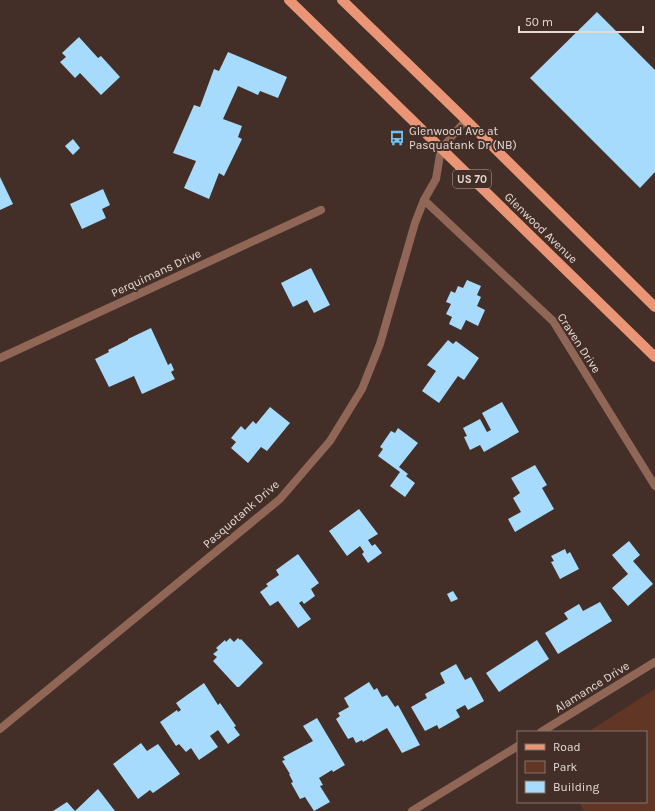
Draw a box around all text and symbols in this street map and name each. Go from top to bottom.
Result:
scale bar [519,8,643,34]
text: 50 m [525,15,553,29]
place label: Glenwood Ave at Pasquatank Dr (NB) [409,124,517,152]
bus stop icon: Glenwood Ave at Pasquatank Dr (NB) [388,129,406,147]
road number: US 70 [453,170,491,188]
street label: Glenwood Avenue [502,190,580,266]
street label: Perquimans Drive [109,246,203,300]
street label: Craven Drive [554,310,604,376]
street label: Pasquotank Drive [200,477,282,551]
street label: Alamance Drive [552,658,632,716]
legend [517,731,647,803]
text: Road [553,740,581,754]
text: Park [553,760,578,774]
text: Building [553,780,600,794]

